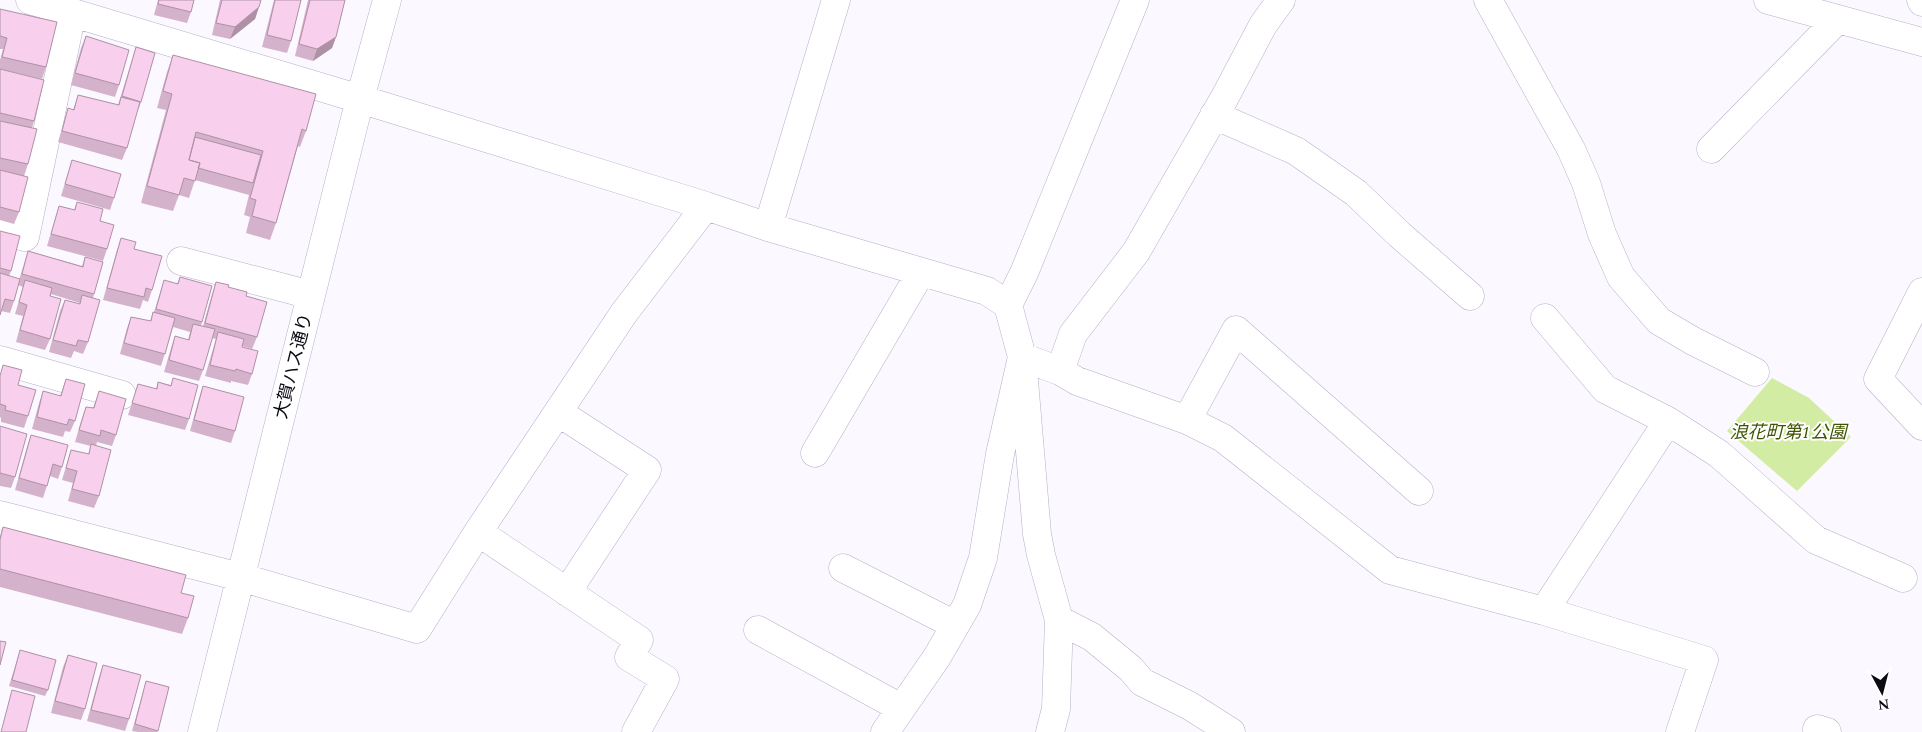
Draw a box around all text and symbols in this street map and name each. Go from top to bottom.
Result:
street label: 大賀ハス通り [267,310,320,422]
park label: 浪花町第1公園 [1730,419,1849,446]
north arrow [1857,667,1907,717]
text: N [1877,693,1890,716]

